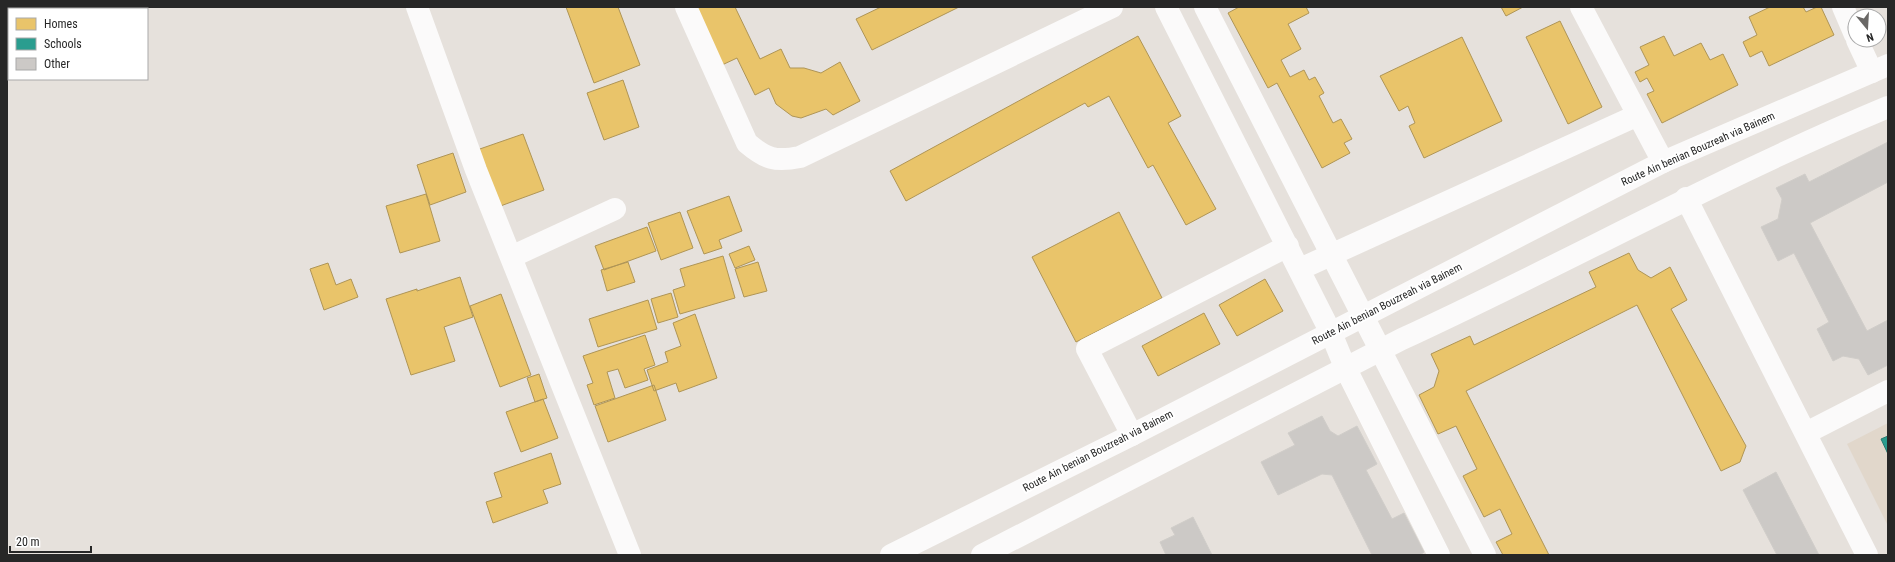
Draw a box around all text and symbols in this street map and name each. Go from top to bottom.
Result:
legend [8,8,148,80]
north arrow [1847,8,1887,48]
text: Homes [44,17,78,31]
text: N [1864,30,1875,44]
text: Schools [44,37,82,51]
text: Other [44,57,70,71]
street label: Route Ain benian Bouzreah via Bainem [1619,109,1777,189]
street label: Route Ain benian Bouzreah via Bainem [1310,260,1464,348]
street label: Route Ain benian Bouzreah via Bainem [1021,407,1175,495]
scale bar [10,528,91,554]
text: 20 m [16,535,40,549]

